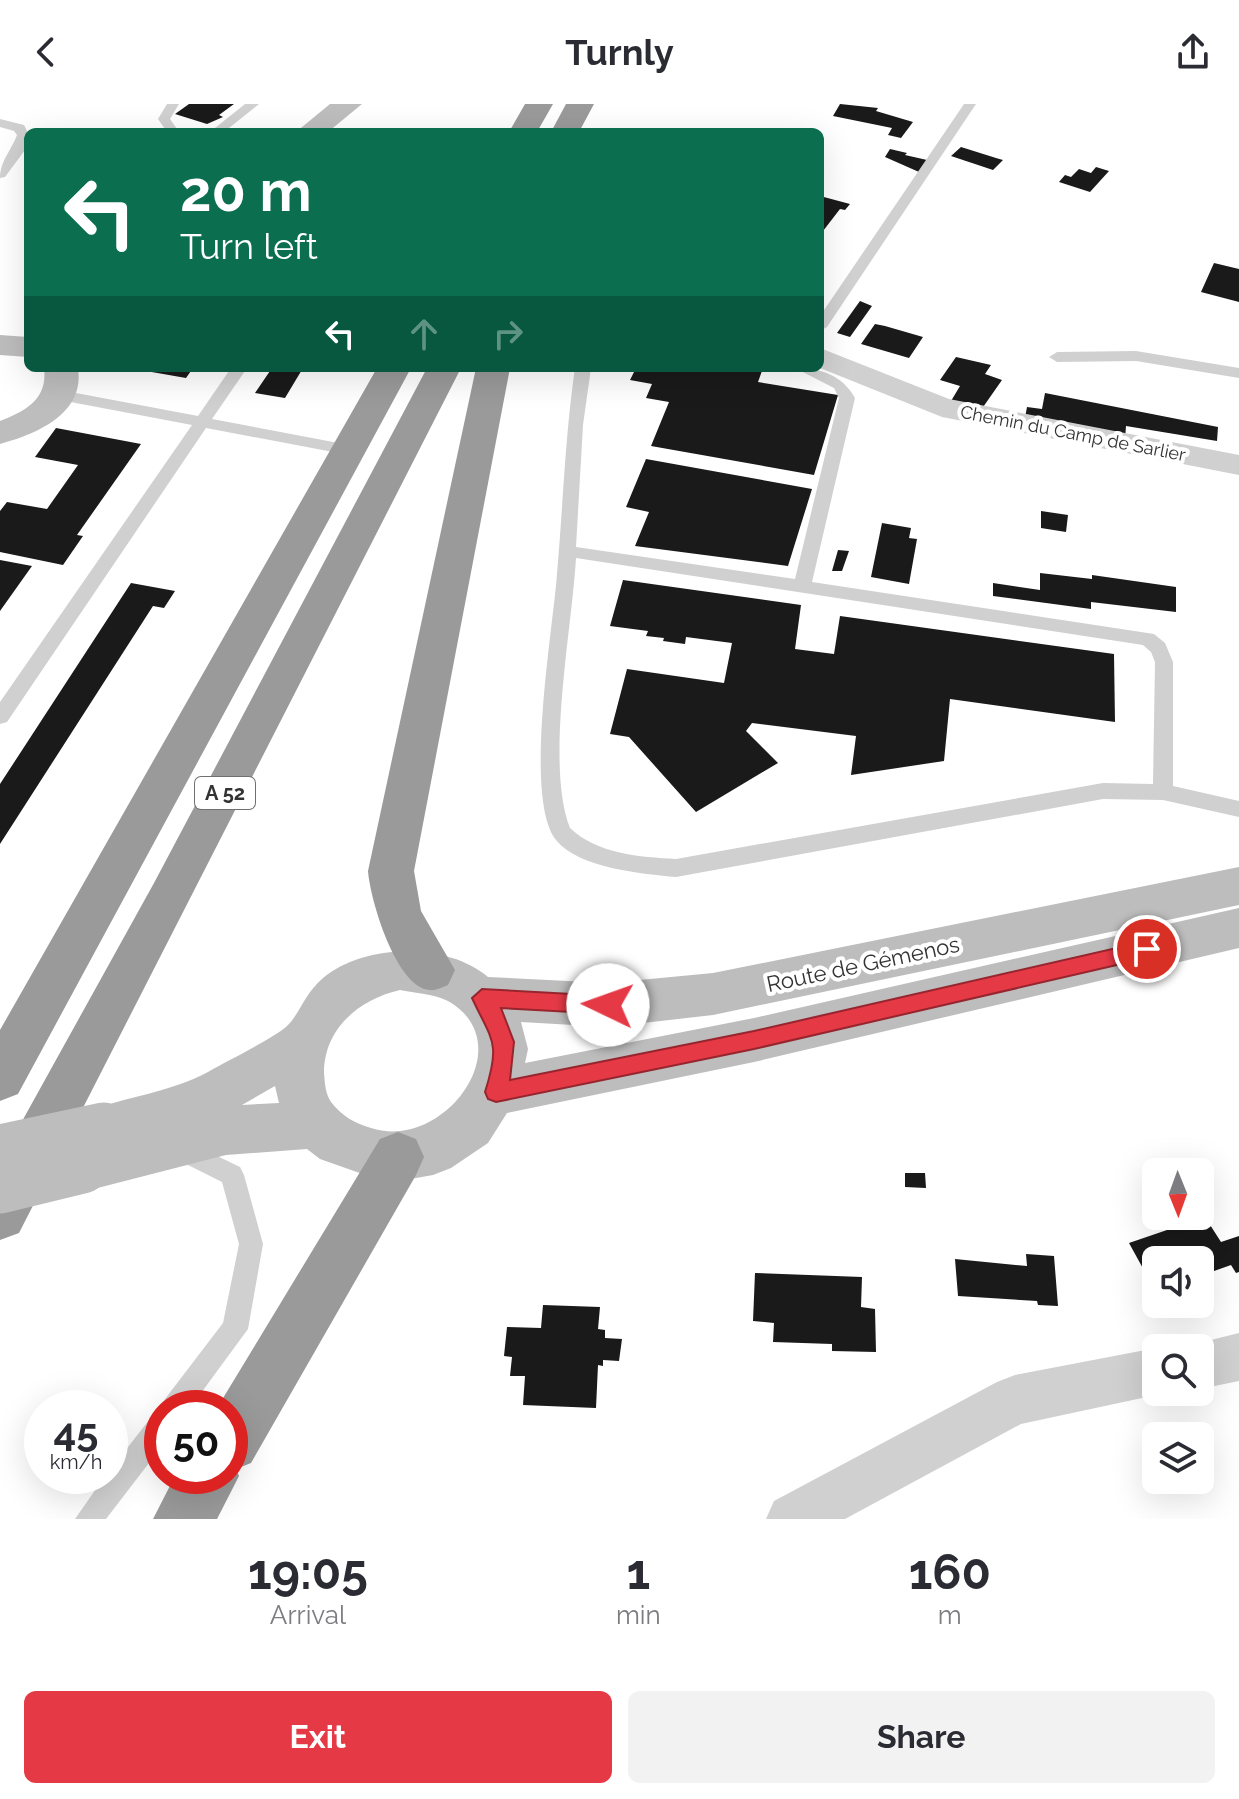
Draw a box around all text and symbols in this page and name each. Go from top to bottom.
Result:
icon: back [24,30,68,74]
icon: share [1171,30,1215,74]
text: Turnly [565,31,674,73]
text: 20 m [180,158,312,224]
icon: left [48,160,152,264]
text: Turn left [180,225,318,267]
icon: left [318,312,362,356]
icon: ahead [402,312,446,356]
icon: right [486,312,530,356]
street label: Chemin du Camp de Sarlier [959,401,1188,465]
road number: A 52 [195,777,255,809]
pin [1113,915,1181,983]
icon: arrive [1125,927,1169,971]
street label: Route de Gémenos [764,931,962,997]
position arrow [566,963,650,1047]
north arrow [1142,1158,1214,1230]
map controls [1142,1158,1214,1494]
button: sound [1142,1246,1214,1318]
button: search [1142,1334,1214,1406]
speed limit sign: 50 [144,1390,248,1494]
text: 45 [53,1408,98,1455]
button: layers [1142,1422,1214,1494]
text: km/h [50,1450,102,1474]
text: 19:05 [248,1544,368,1600]
text: 1 [626,1544,650,1600]
text: 160 [909,1544,991,1600]
text: Arrival [270,1600,346,1630]
text: min [616,1600,661,1630]
text: m [938,1600,962,1630]
button: Exit [24,1691,612,1783]
button: Share [628,1691,1215,1783]

